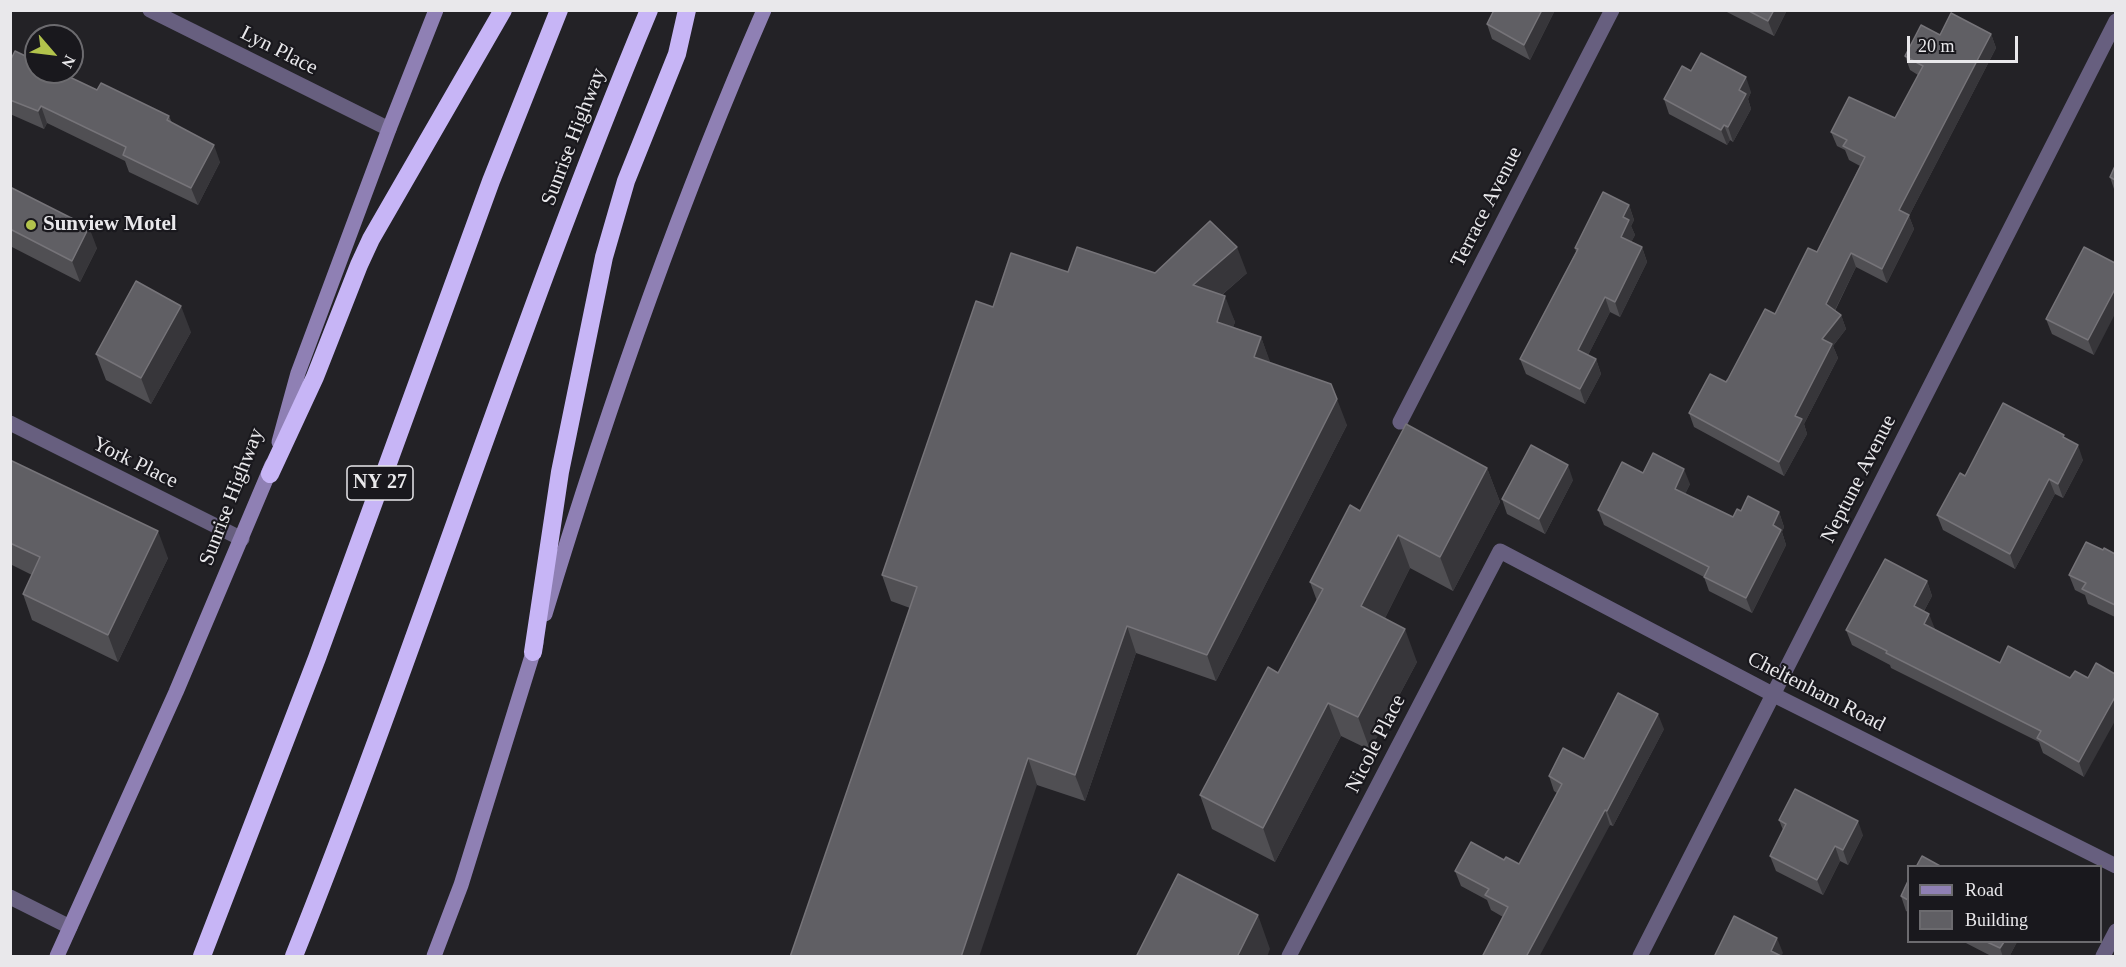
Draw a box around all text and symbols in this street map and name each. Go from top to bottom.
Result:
street label: Lyn Place [236,21,322,81]
north arrow [24,24,84,84]
scale bar [1910,24,2021,62]
text: 20 m [1918,36,1955,56]
text: N [58,53,79,71]
street label: Sunrise Highway [536,65,612,209]
street label: Terrace Avenue [1446,143,1528,271]
place label: Sunview Motel [43,212,177,238]
marker: Sunview Motel [24,218,38,232]
street label: Neptune Avenue [1816,411,1902,547]
street label: Sunrise Highway [194,425,270,569]
street label: York Place [88,432,182,494]
road number: NY 27 [347,466,413,500]
street label: Cheltenham Road [1743,646,1889,738]
street label: Nicole Place [1341,691,1411,797]
legend [1907,865,2102,943]
text: Road [1965,880,2003,900]
text: Building [1965,910,2028,930]

